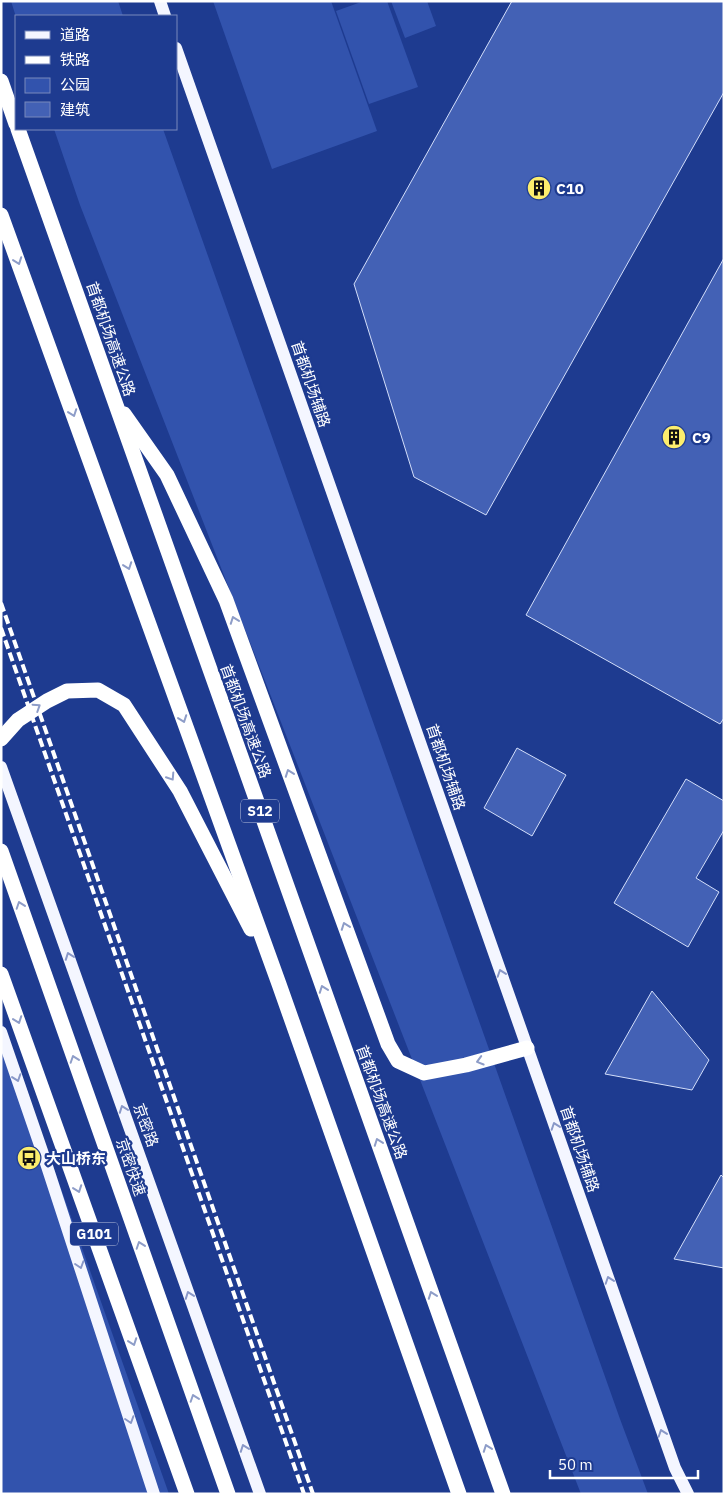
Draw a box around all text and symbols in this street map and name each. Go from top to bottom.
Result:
legend [15,15,178,130]
text: 道路 [60,25,90,44]
text: 铁路 [60,50,90,69]
text: 公园 [60,75,90,94]
text: 建筑 [60,100,90,119]
building icon: C10 [526,175,552,201]
place label: C10 [556,179,584,198]
one-way arrow [12,256,22,264]
street label: 首都机场高速公路 [82,279,140,399]
street label: 首都机场辅路 [287,338,335,430]
one-way arrow [67,409,77,417]
building icon: C9 [661,424,687,450]
place label: C9 [692,428,711,447]
one-way arrow [122,561,132,570]
one-way arrow [230,616,240,625]
street label: 首都机场高速公路 [217,661,275,781]
one-way arrow [32,704,41,714]
one-way arrow [177,714,187,723]
street label: 首都机场辅路 [422,721,470,813]
one-way arrow [285,769,295,778]
one-way arrow [165,771,174,781]
road number: S12 [241,799,279,822]
one-way arrow [16,902,26,910]
one-way arrow [341,922,351,930]
one-way arrow [64,952,74,960]
one-way arrow [497,969,507,978]
one-way arrow [319,985,329,993]
one-way arrow [12,1015,22,1024]
street label: 首都机场高速公路 [353,1042,411,1162]
one-way arrow [70,1055,80,1063]
one-way arrow [477,1056,485,1066]
one-way arrow [11,1073,21,1082]
street label: 京密路 [129,1101,163,1149]
street label: 首都机场辅路 [556,1103,604,1195]
one-way arrow [119,1105,129,1113]
one-way arrow [551,1123,561,1131]
street label: 京密快速 [112,1136,150,1198]
one-way arrow [374,1138,384,1146]
bus stop icon: 大山桥东 [16,1145,42,1171]
place label: 大山桥东 [46,1149,106,1168]
one-way arrow [72,1185,82,1193]
road number: G101 [70,1222,118,1246]
one-way arrow [136,1241,146,1250]
one-way arrow [74,1261,84,1269]
one-way arrow [604,1276,614,1284]
one-way arrow [185,1291,195,1300]
one-way arrow [428,1291,438,1299]
one-way arrow [127,1338,137,1346]
one-way arrow [190,1395,200,1403]
one-way arrow [124,1415,134,1424]
one-way arrow [658,1429,668,1438]
one-way arrow [240,1444,250,1453]
one-way arrow [482,1444,492,1453]
scale bar [550,1448,698,1480]
text: 50 m [558,1455,593,1474]

